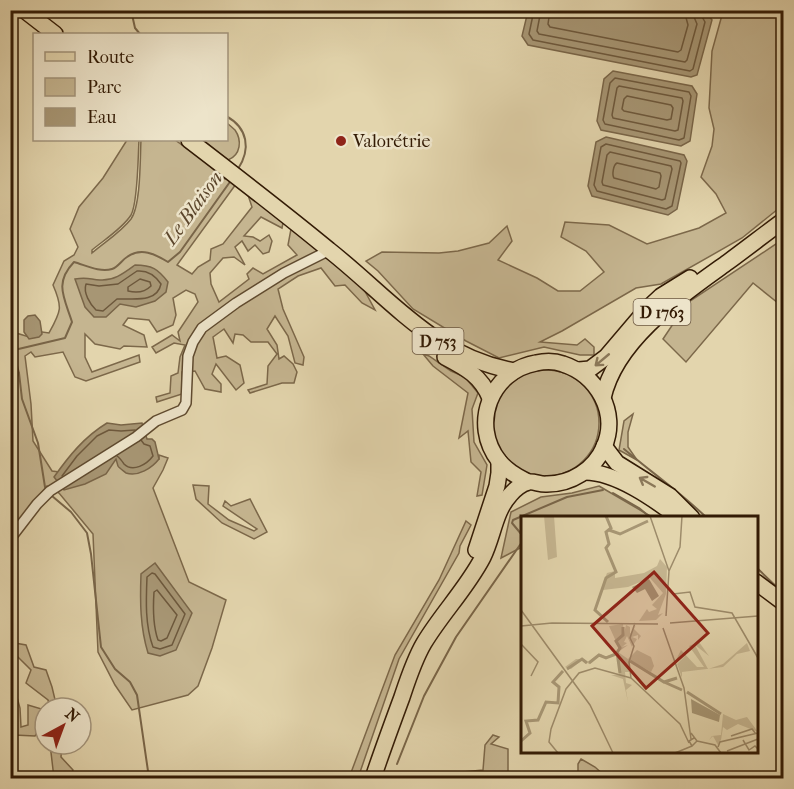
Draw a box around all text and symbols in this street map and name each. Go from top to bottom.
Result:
legend [33,33,228,141]
text: Route [87,47,134,68]
text: Parc [87,77,122,98]
text: Eau [87,107,116,128]
place label: Valorétrie [352,131,430,152]
marker: Valorétrie [334,134,348,148]
water label: Le Blaison [158,167,227,251]
road number: D 1763 [634,299,690,325]
road number: D 753 [412,328,464,354]
one-way arrow [595,353,610,367]
one-way arrow [639,476,657,487]
inset map [521,516,758,753]
north arrow [33,696,93,756]
text: N [62,704,84,727]

